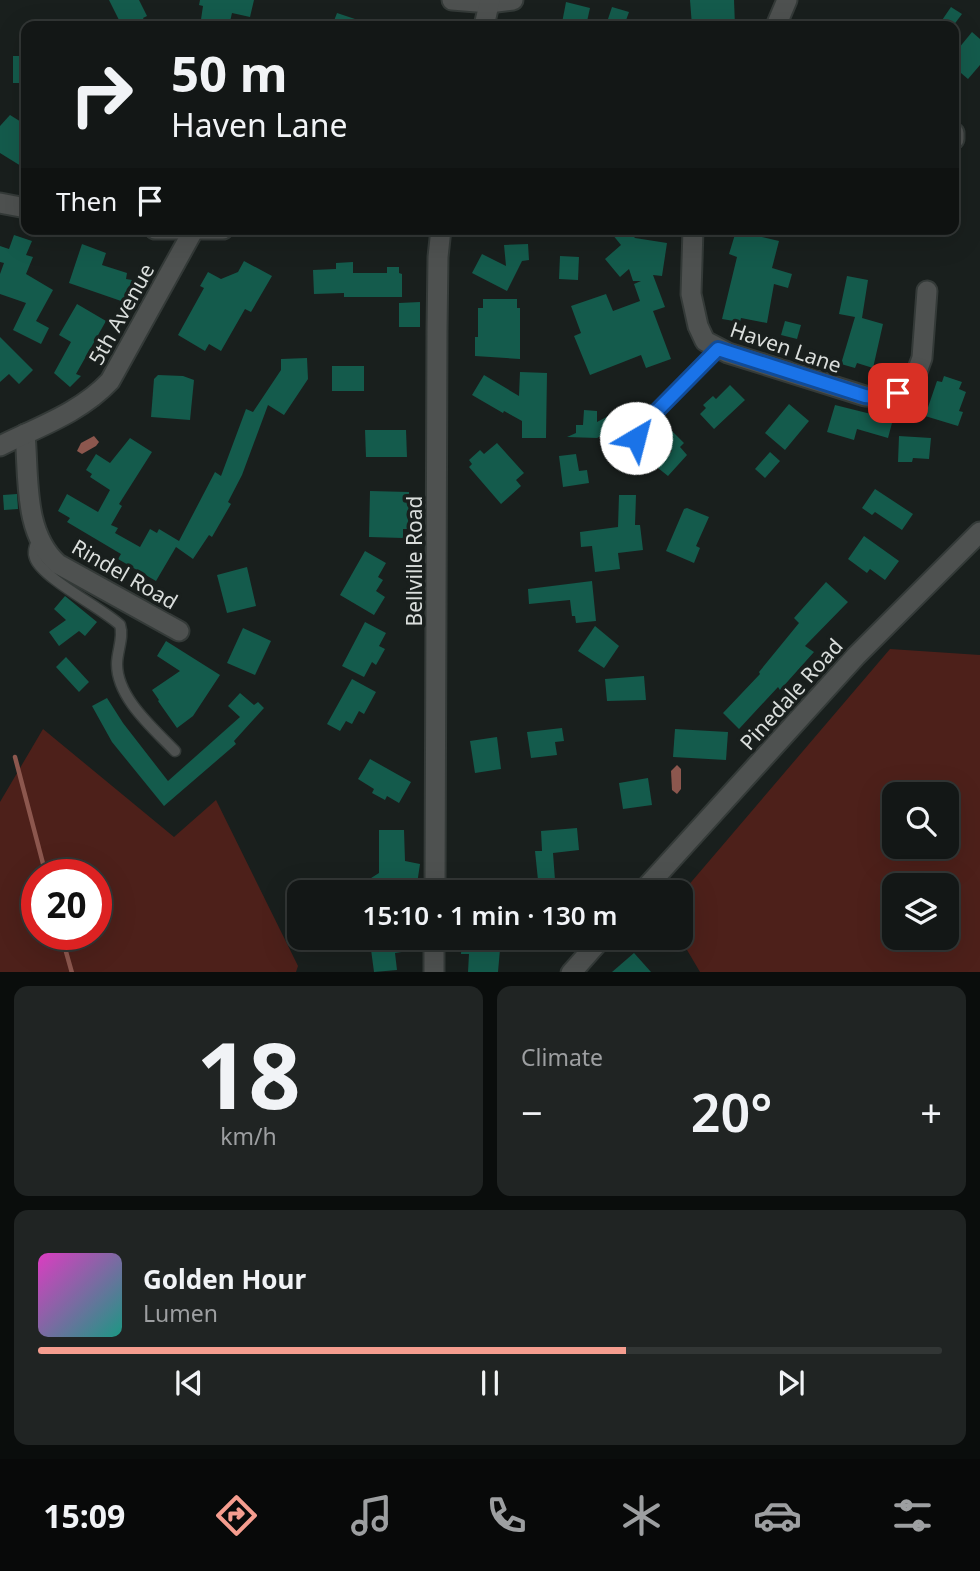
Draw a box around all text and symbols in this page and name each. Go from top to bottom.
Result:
text: 50 m [171,40,288,106]
icon: right [56,49,147,140]
text: Haven Lane [171,103,348,146]
icon: arrive [131,182,169,220]
text: Then [56,183,117,219]
street label: 5th Avenue [82,258,160,370]
street label: Haven Lane [727,315,845,379]
pin [868,363,928,423]
icon: arrive [879,374,917,412]
position arrow [599,401,673,475]
street label: Bellville Road [400,495,428,627]
street label: Rindel Road [67,532,183,616]
street label: Pinedale Road [733,632,849,756]
map controls [882,782,959,950]
button: search [882,782,959,859]
speed limit sign: 20 [21,859,112,950]
button: layers [882,873,959,950]
text: 15:10 · 1 min · 130 m [363,897,617,933]
text: 18 [196,1012,301,1136]
text: Climate [521,1041,603,1073]
text: 20° [691,1076,772,1147]
text: − [521,1086,543,1138]
text: + [920,1086,942,1138]
text: km/h [220,1120,277,1152]
text: Golden Hour [143,1261,306,1297]
text: Lumen [143,1297,218,1329]
icon: previous [170,1364,208,1402]
icon: pause [471,1364,509,1402]
icon: next [772,1364,810,1402]
icon: directions [212,1491,261,1540]
icon: music [347,1491,396,1540]
icon: phone [482,1491,531,1540]
icon: climate [617,1491,666,1540]
icon: car [753,1491,802,1540]
icon: filters [888,1491,937,1540]
text: 15:09 [43,1494,125,1537]

